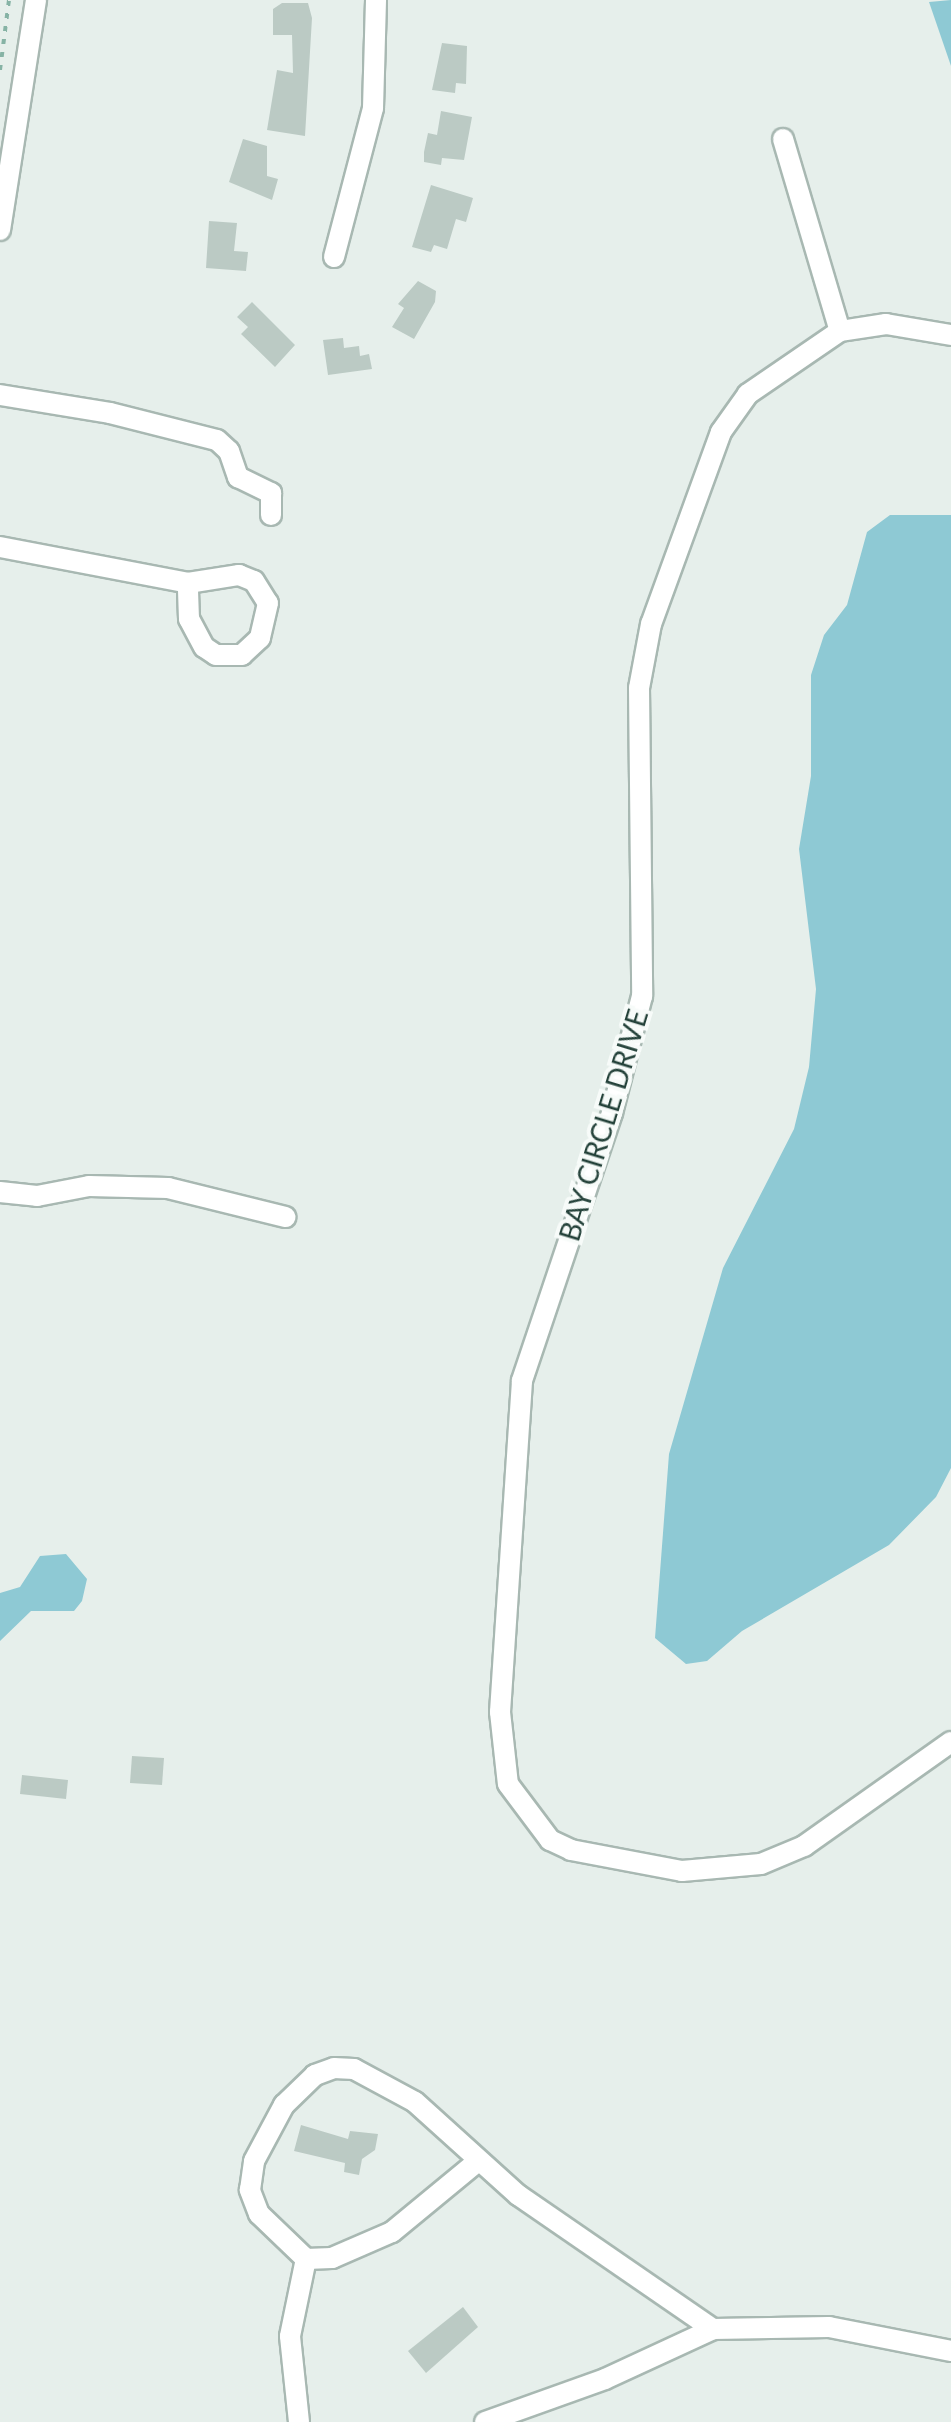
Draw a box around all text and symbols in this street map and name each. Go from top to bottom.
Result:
street label: BAY CIRCLE DRIVE [552,1005,654,1245]

